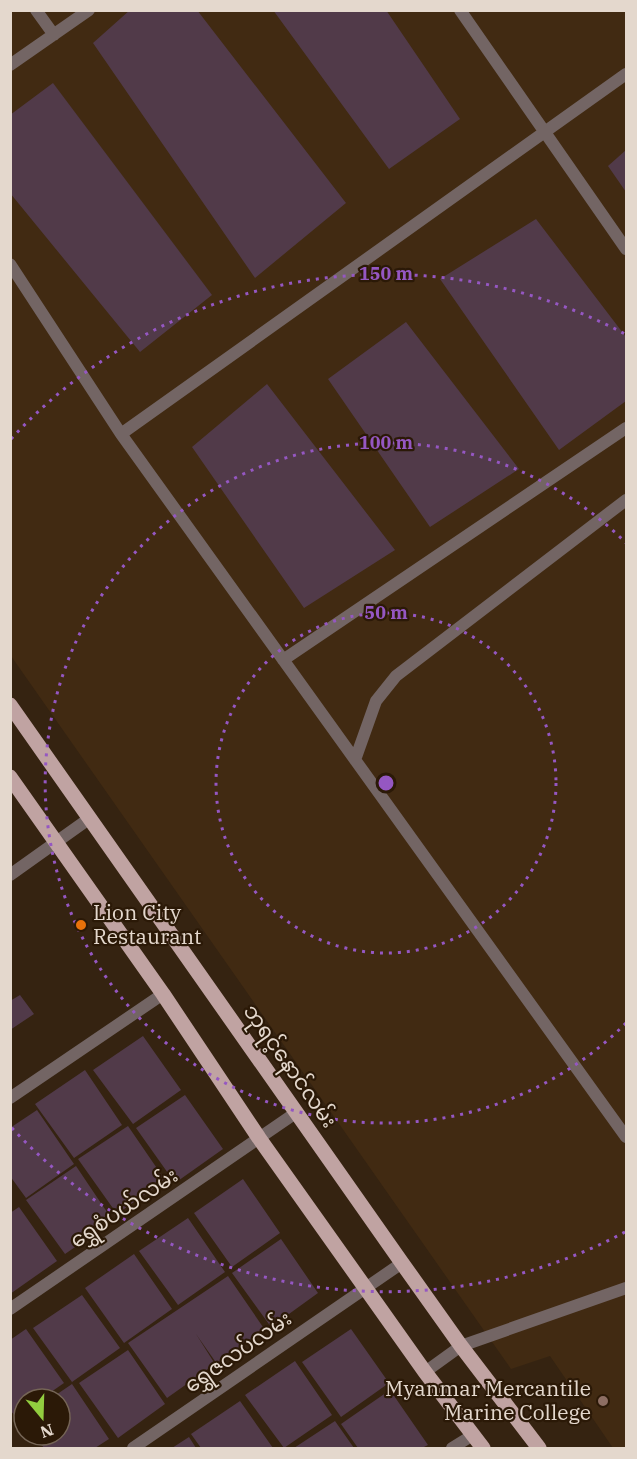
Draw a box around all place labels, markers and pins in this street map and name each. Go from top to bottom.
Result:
centre of rings [376,773,396,793]
place label: Lion City Restaurant [93,898,202,950]
marker: Lion City Restaurant [74,918,88,932]
place label: Myanmar Mercantile Marine College [385,1374,591,1426]
marker: Myanmar Mercantile Marine College [596,1394,610,1408]

